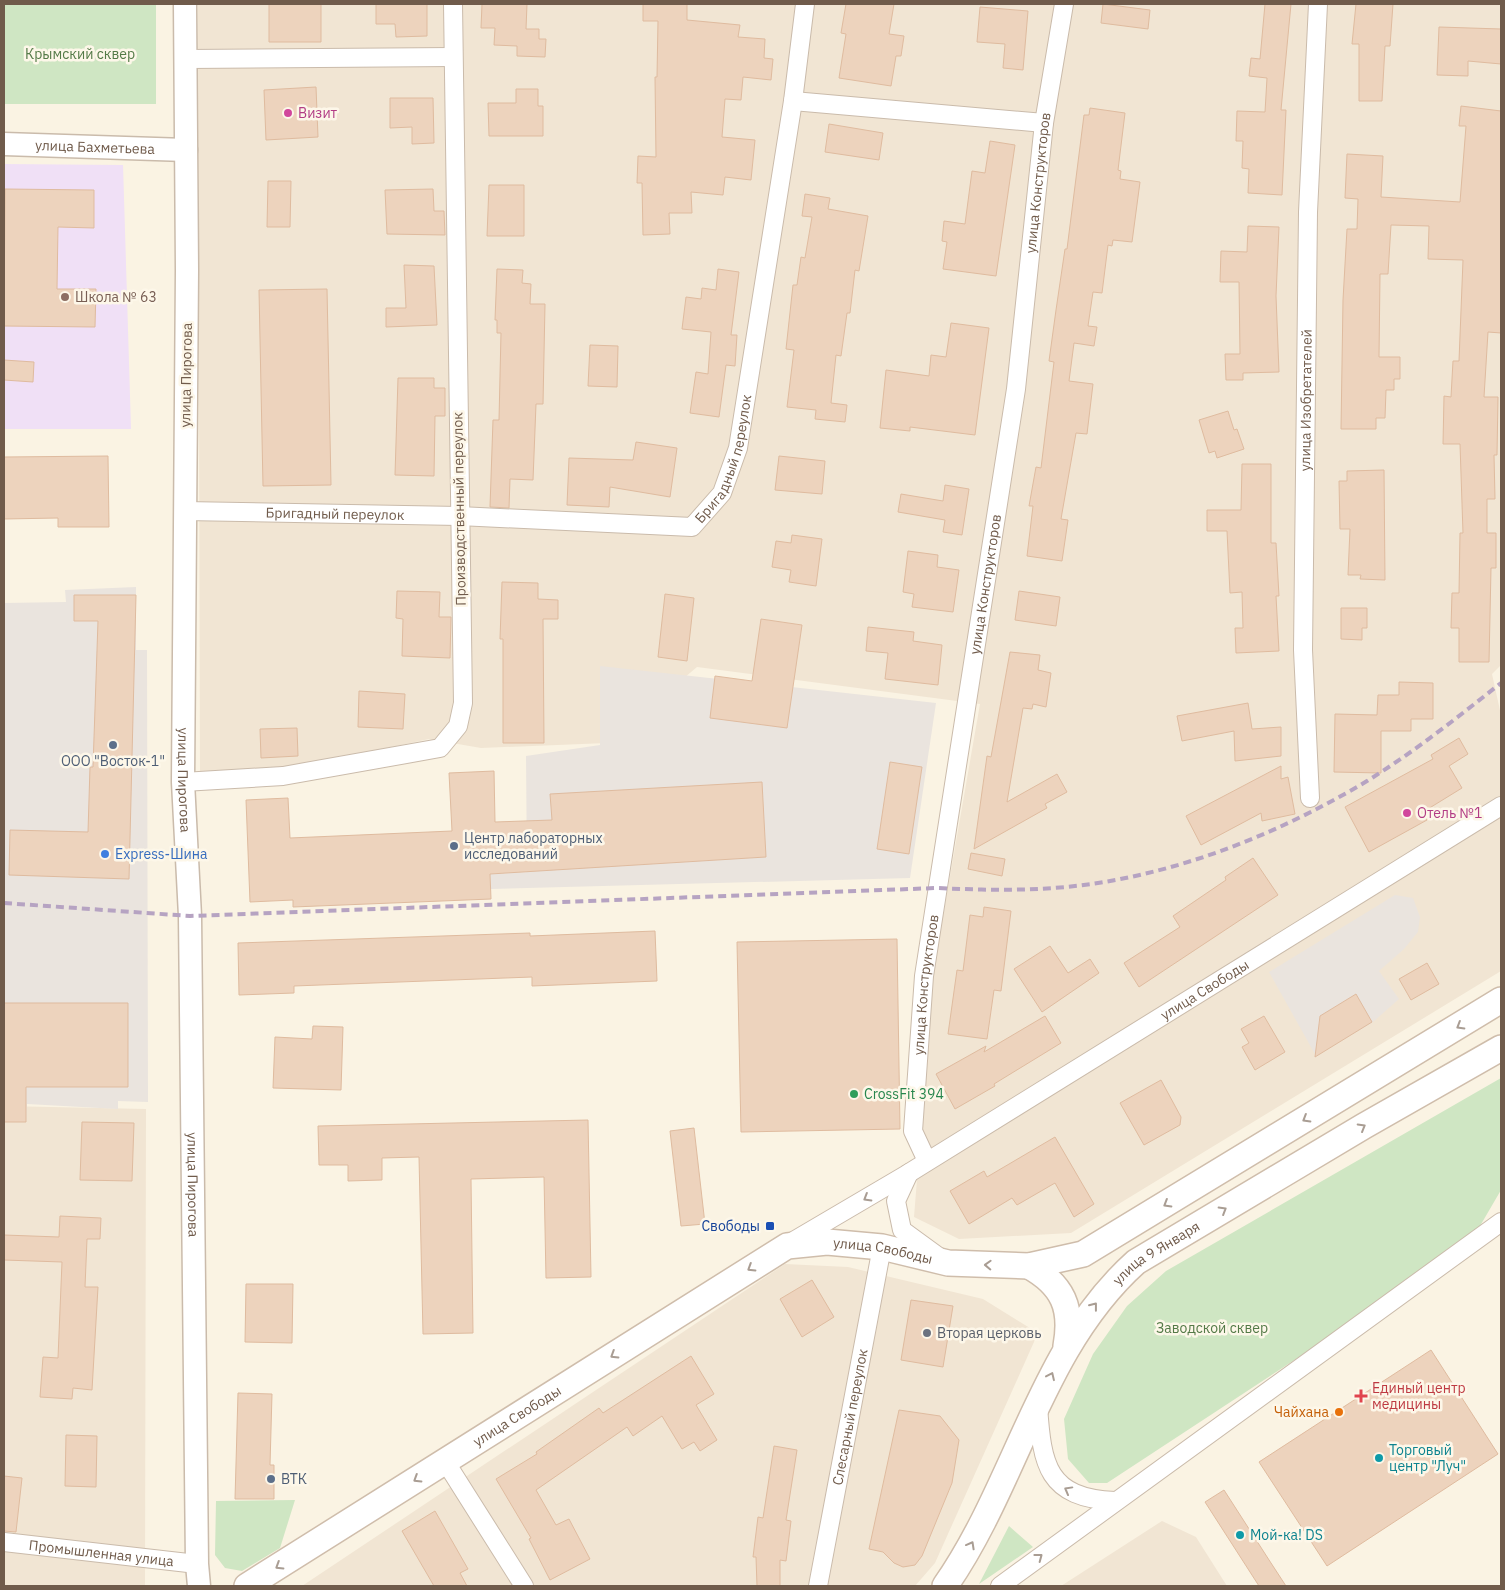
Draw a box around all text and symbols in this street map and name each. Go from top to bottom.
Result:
park label: Крымский сквер [25,45,135,63]
place label: Визит [298,104,338,122]
marker: Визит [282,107,294,119]
street label: улица Конструкторов [1021,111,1055,254]
street label: улица Бахметьева [35,136,156,158]
place label: Школа № 63 [75,288,157,306]
marker: Школа № 63 [59,291,71,303]
street label: улица Пирогова [176,322,196,428]
street label: улица Изобретателей [1296,329,1316,471]
street label: Бригадный переулок [691,393,755,527]
street label: Производственный переулок [448,412,470,606]
street label: Бригадный переулок [265,503,405,524]
street label: улица Конструкторов [966,513,1005,656]
street label: улица Пирогова [174,727,195,833]
marker: ООО "Восток-1" [107,739,119,751]
place label: ООО "Восток-1" [61,752,165,770]
place label: Отель №1 [1417,804,1482,822]
marker: Отель №1 [1401,807,1413,819]
place label: Центр лабораторных исследований [464,829,602,863]
marker: Центр лабораторных исследований [448,840,460,852]
place label: Express-Шина [115,845,208,863]
marker: Express-Шина [99,848,111,860]
street label: улица Конструкторов [909,913,943,1056]
street label: улица Свободы [1157,955,1252,1024]
one-way arrow [1456,1019,1465,1029]
place label: CrossFit 394 [864,1085,944,1103]
marker: CrossFit 394 [848,1088,860,1100]
one-way arrow [1302,1113,1311,1123]
one-way arrow [1357,1123,1366,1133]
street label: улица Пирогова [183,1132,202,1238]
one-way arrow [863,1191,872,1201]
one-way arrow [1163,1197,1172,1207]
one-way arrow [1217,1206,1226,1216]
place label: Свободы [701,1217,760,1235]
street label: улица 9 Января [1109,1217,1203,1289]
marker: Свободы [764,1220,776,1232]
street label: улица Свободы [832,1234,935,1268]
one-way arrow [984,1259,992,1270]
one-way arrow [747,1262,756,1272]
one-way arrow [1088,1303,1096,1312]
park label: Заводской сквер [1156,1319,1268,1337]
place label: Вторая церковь [937,1324,1041,1342]
marker: Вторая церковь [921,1327,933,1339]
street label: Слесарный переулок [828,1347,872,1487]
one-way arrow [610,1349,619,1358]
one-way arrow [1045,1372,1056,1381]
place label: Единый центр медицины [1372,1379,1466,1413]
street label: улица Свободы [470,1382,564,1450]
marker: Единый центр медицины [1354,1389,1368,1403]
place label: Чайхана [1274,1403,1330,1421]
marker: Чайхана [1333,1406,1345,1418]
place label: Торговый центр "Луч" [1389,1441,1466,1475]
marker: Торговый центр "Луч" [1373,1452,1385,1464]
place label: ВТК [281,1470,307,1488]
marker: ВТК [265,1473,277,1485]
one-way arrow [413,1473,422,1483]
one-way arrow [1065,1486,1074,1496]
place label: Мой-ка! DS [1250,1526,1323,1544]
marker: Мой-ка! DS [1234,1529,1246,1541]
street label: Промышленная улица [28,1536,175,1570]
one-way arrow [965,1542,975,1551]
one-way arrow [1033,1555,1042,1563]
one-way arrow [276,1559,285,1569]

